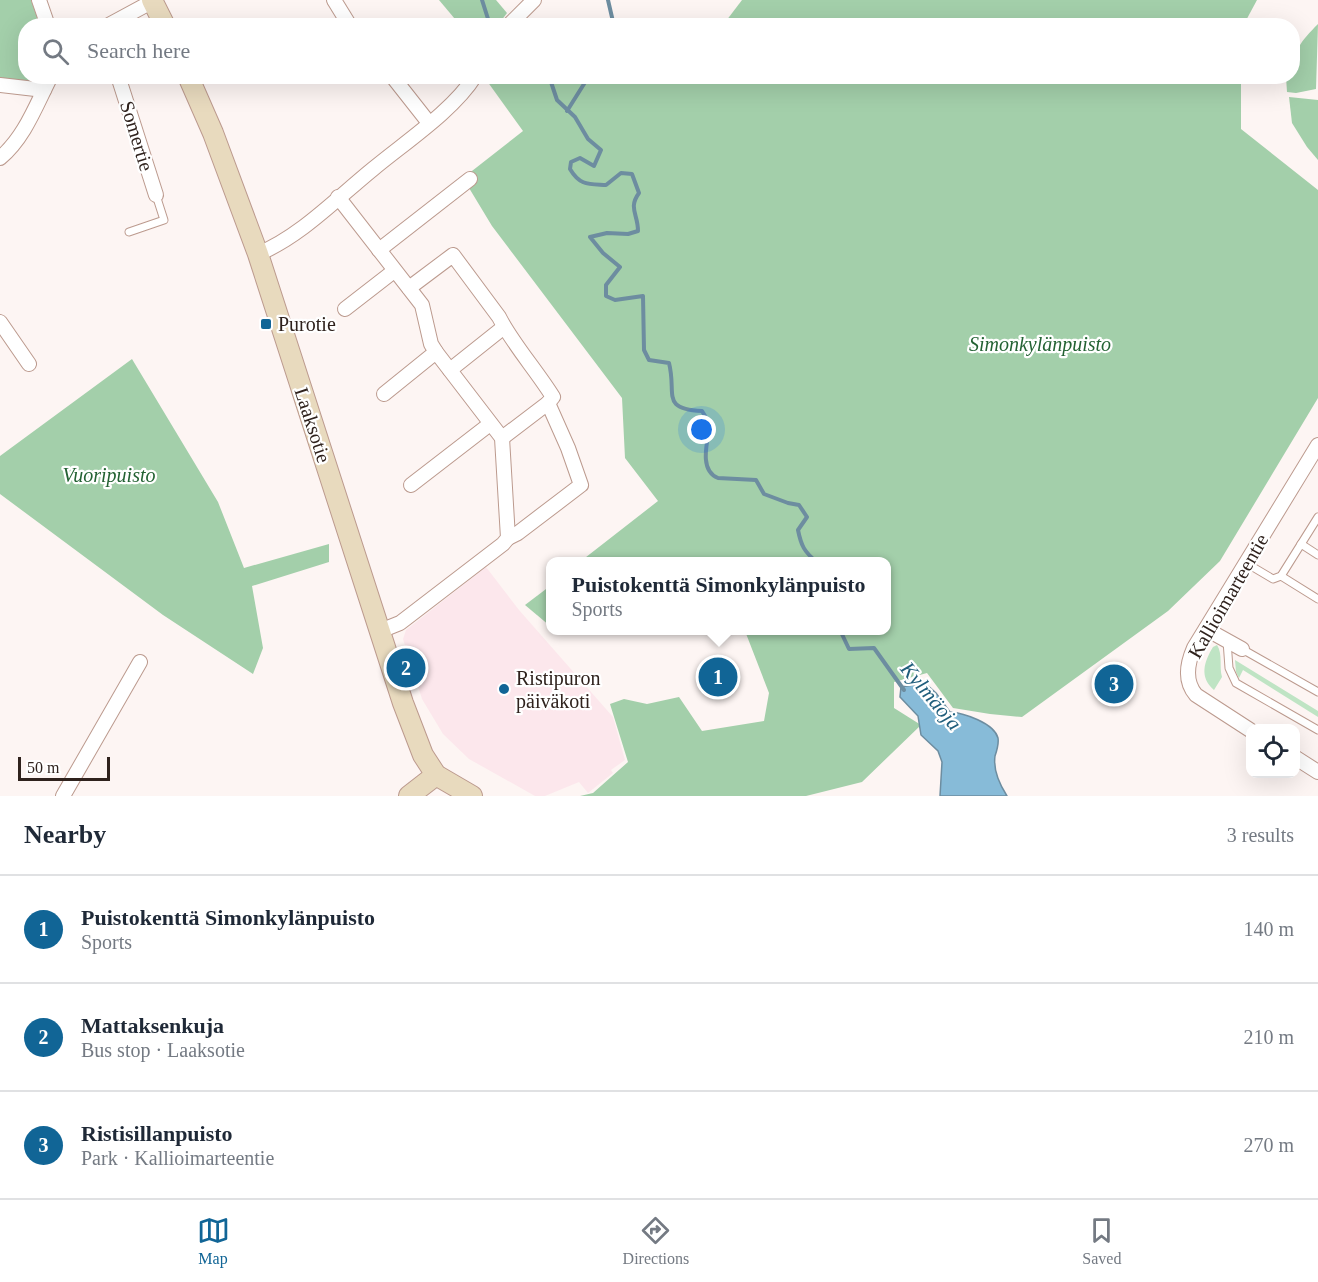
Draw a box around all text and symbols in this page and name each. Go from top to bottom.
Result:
search box [18,18,1300,84]
icon: search [39,35,72,68]
text: Search here [87,38,190,63]
street label: Somertie [116,98,158,174]
place label: Purotie [278,313,336,335]
marker: Purotie [259,317,273,331]
park label: Simonkylänpuisto [969,333,1111,356]
street label: Laaksotie [291,385,336,465]
your location [687,415,716,444]
park label: Vuoripuisto [63,464,155,487]
street label: Kallioimarteentie [1183,530,1273,662]
popup [546,557,891,635]
text: Puistokenttä Simonkylänpuisto [571,572,866,597]
text: Sports [571,598,623,620]
pin: 2 [386,646,426,690]
pin: 1 [698,654,738,700]
water label: Kylmäoja [895,656,966,735]
pin: 3 [1094,662,1134,706]
place label: Ristipuron päiväkoti [516,667,600,713]
marker: Ristipuron päiväkoti [497,682,511,696]
map controls [1246,724,1300,778]
button: locate [1246,724,1300,778]
scale bar [18,754,110,782]
text: 50 m [27,759,59,776]
text: Nearby [24,820,106,849]
text: 3 results [1227,824,1294,846]
text: Puistokenttä Simonkylänpuisto [81,905,375,930]
text: 1 [39,918,49,940]
text: 140 m [1243,918,1294,940]
text: Sports [81,931,132,953]
text: Mattaksenkuja [81,1013,224,1038]
text: 2 [39,1026,49,1048]
text: 210 m [1243,1026,1294,1048]
text: Bus stop · Laaksotie [81,1039,245,1061]
text: Ristisillanpuisto [81,1121,233,1146]
text: 3 [39,1134,49,1156]
text: 270 m [1243,1134,1294,1156]
text: Park · Kallioimarteentie [81,1147,274,1169]
tab: Map [197,1214,230,1268]
tab: Directions [623,1214,689,1268]
tab: Saved [1082,1214,1121,1268]

